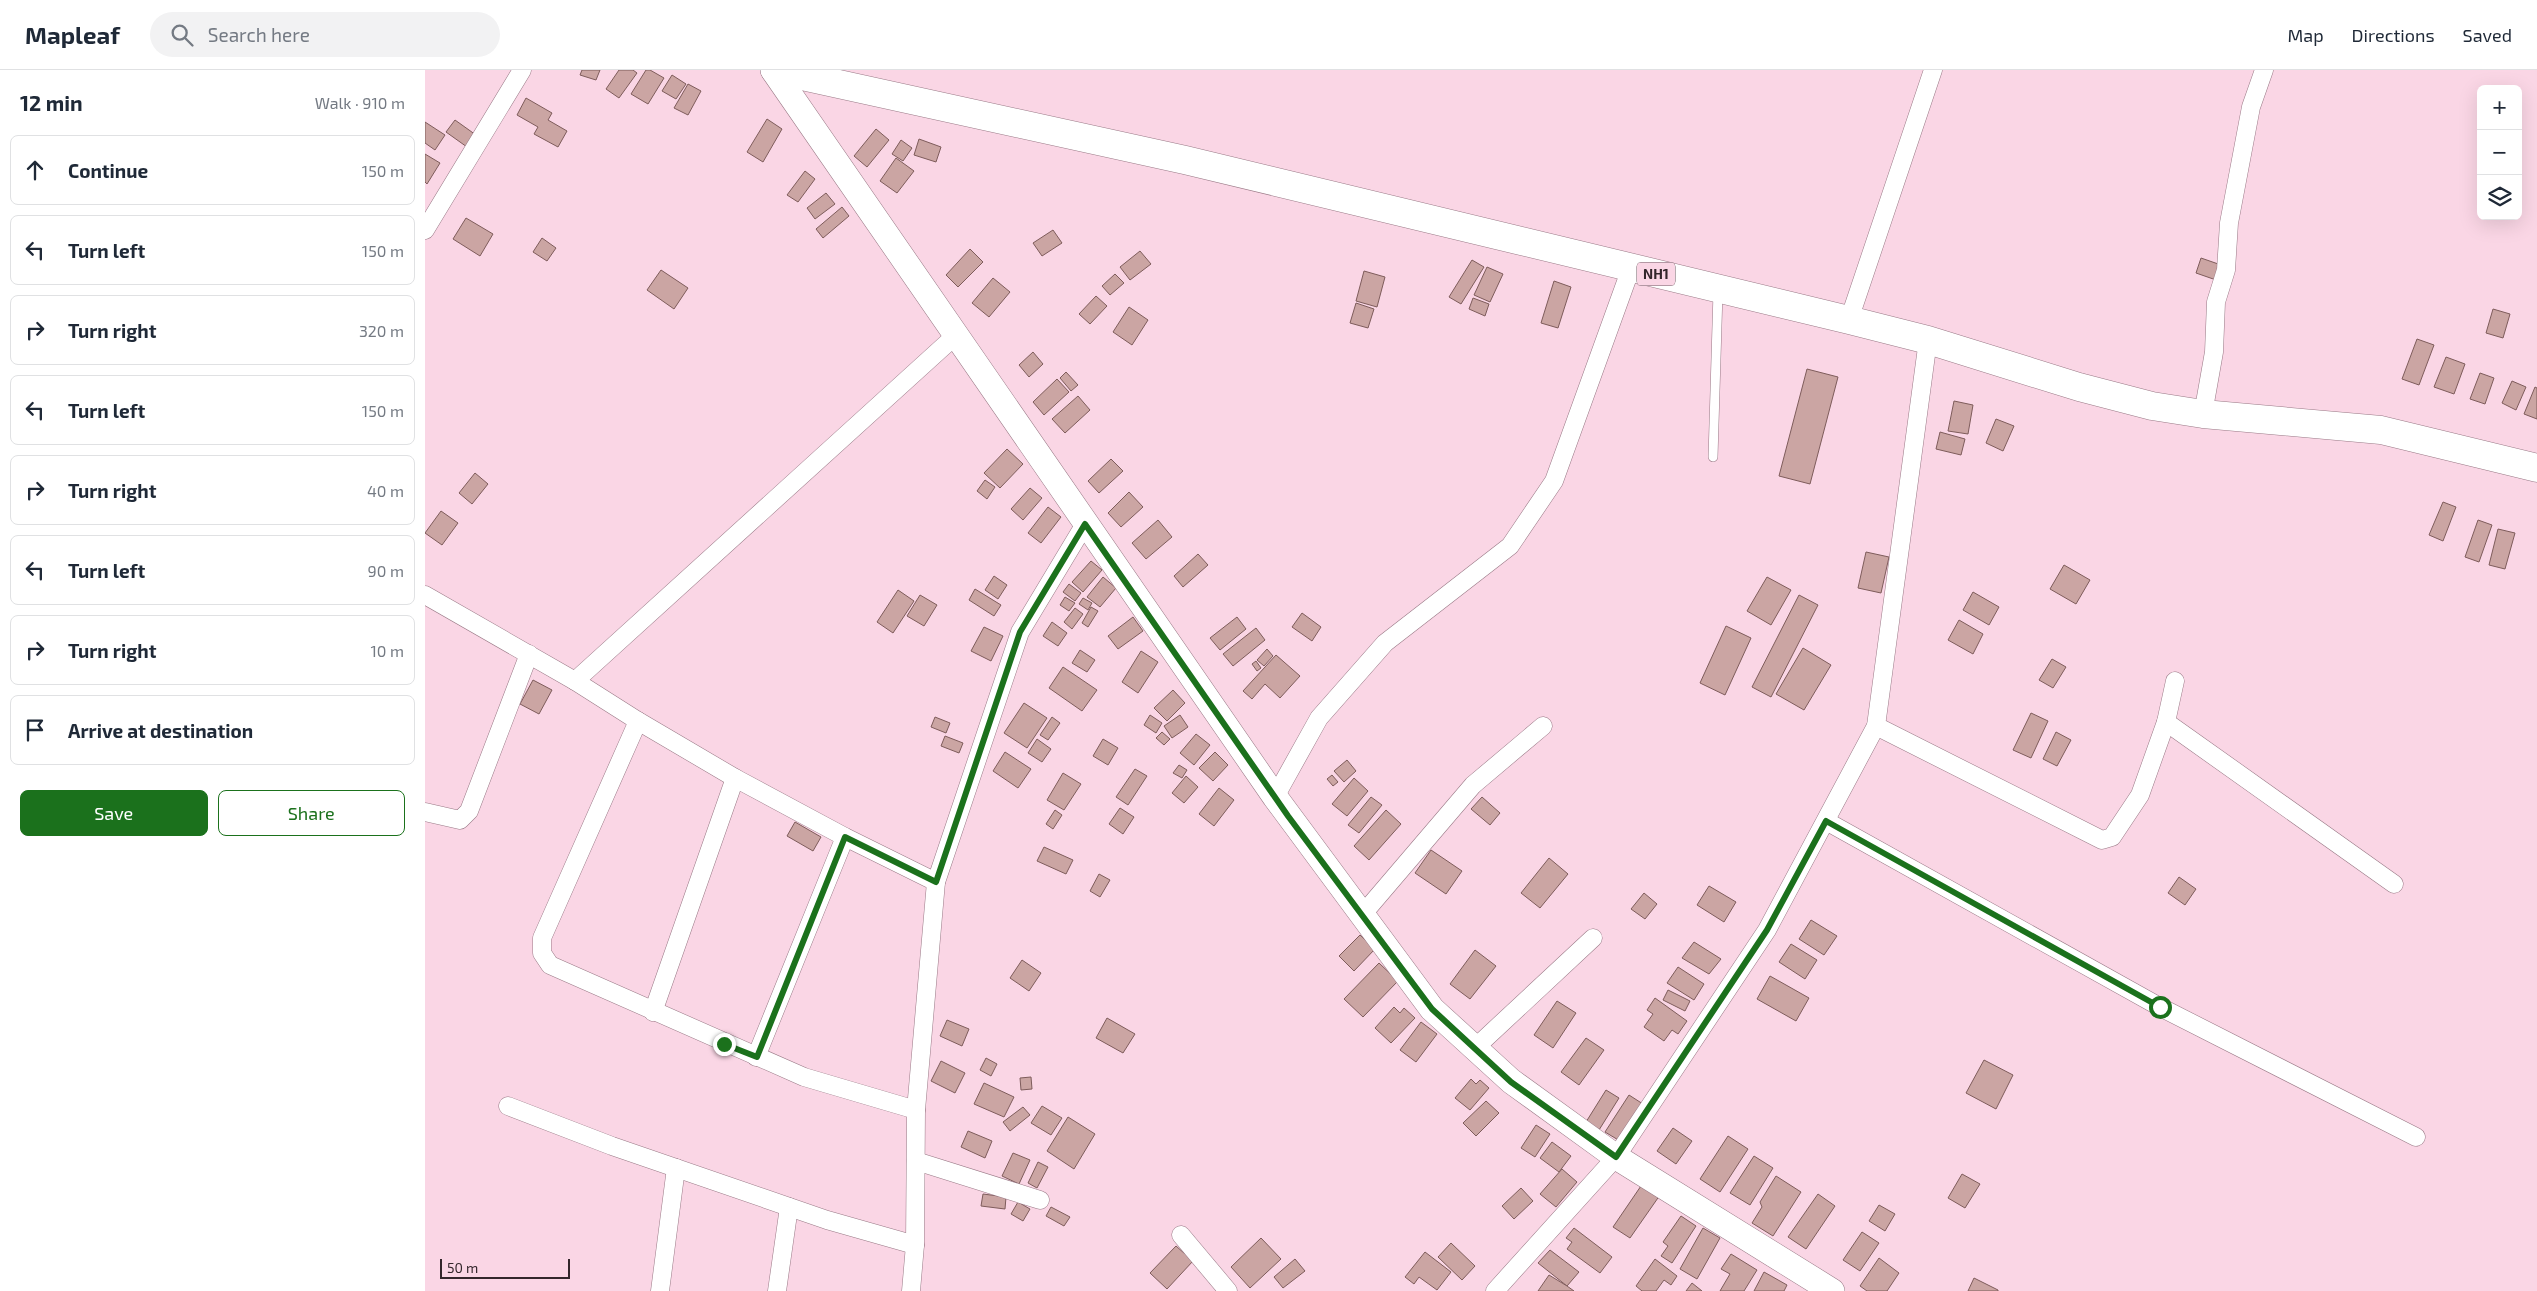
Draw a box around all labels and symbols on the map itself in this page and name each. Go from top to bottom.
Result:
road number: NH1 [1637,262,1675,285]
route start [2149,996,2172,1019]
route end [713,1033,736,1056]
scale bar [440,1256,570,1279]

